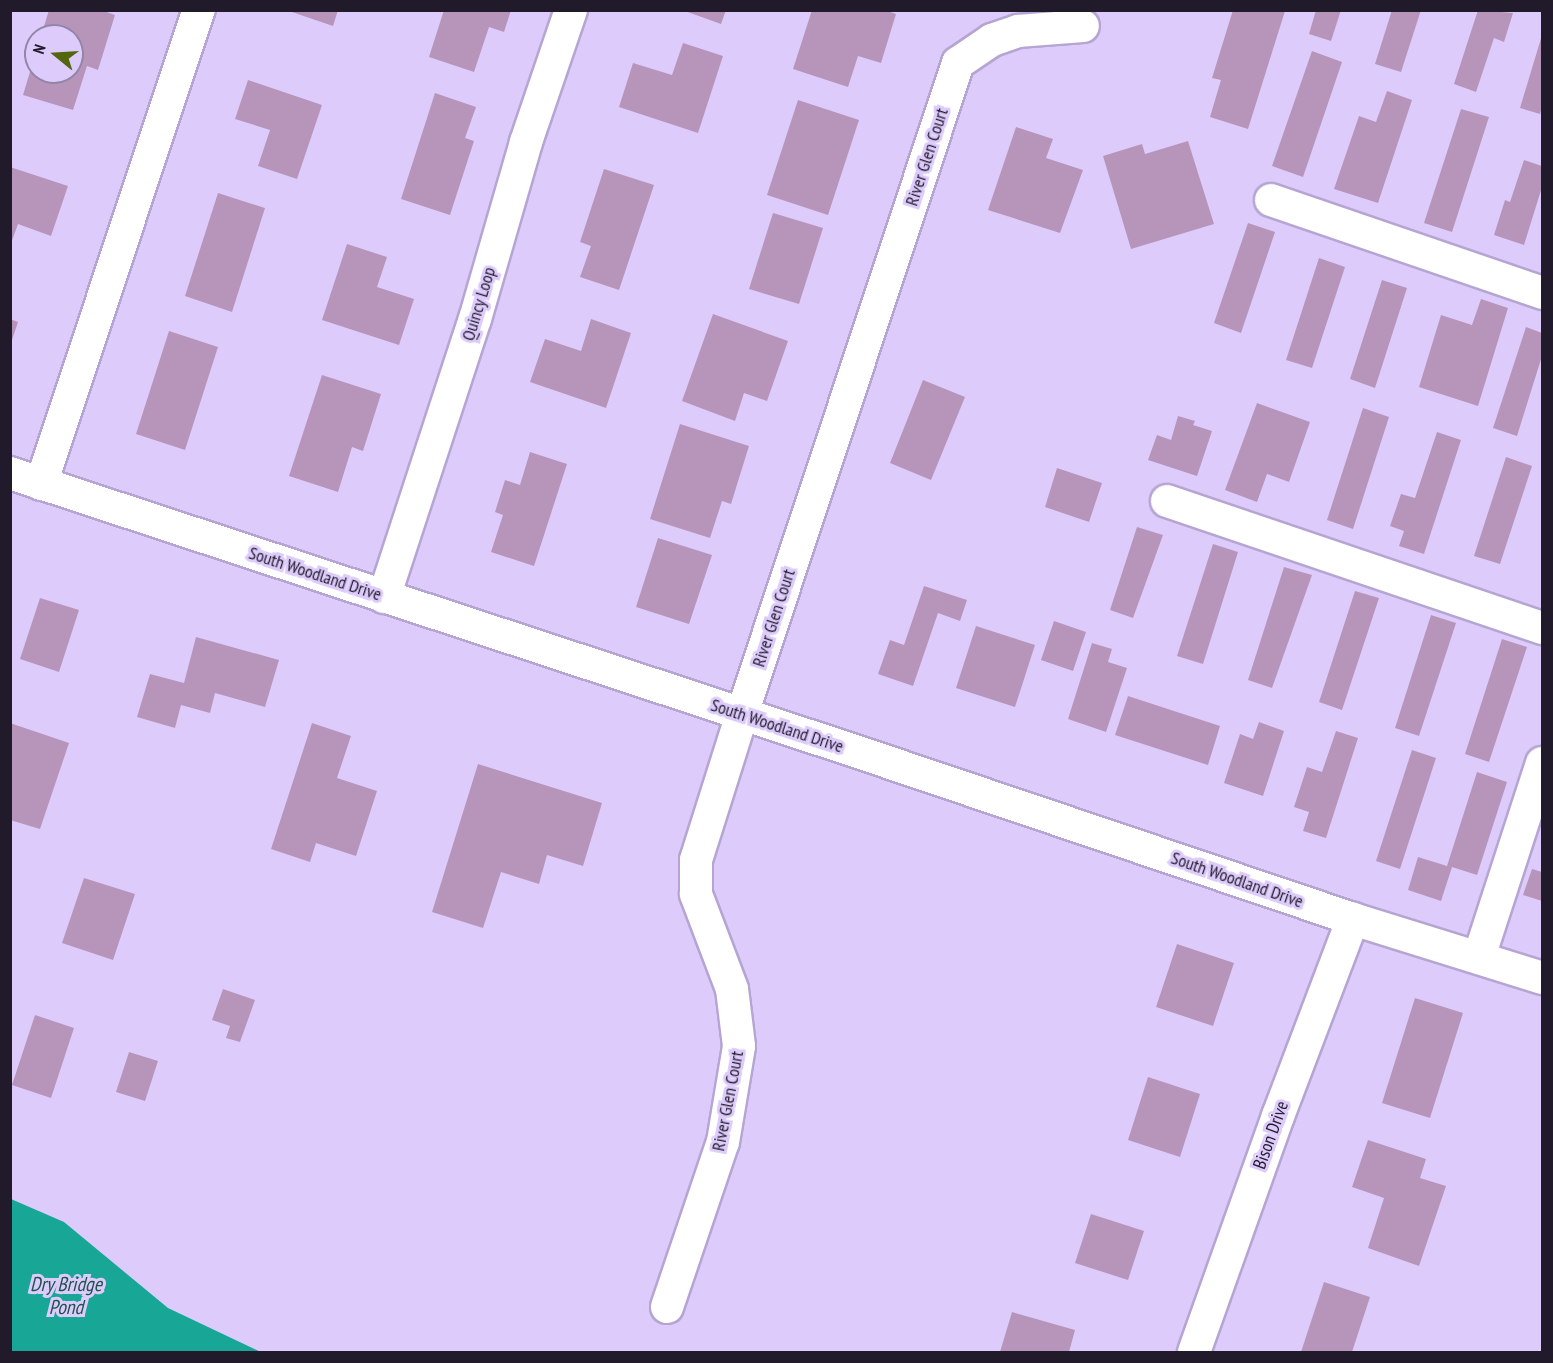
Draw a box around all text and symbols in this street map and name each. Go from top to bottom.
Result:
north arrow [24,24,84,84]
text: N [28,42,50,56]
street label: River Glen Court [901,105,953,209]
street label: Quincy Loop [458,264,500,344]
street label: South Woodland Drive [246,542,384,606]
street label: River Glen Court [748,566,800,670]
street label: South Woodland Drive [708,694,846,758]
street label: South Woodland Drive [1168,847,1306,913]
street label: River Glen Court [708,1049,748,1153]
street label: Bison Drive [1249,1098,1293,1172]
water label: Dry Bridge Pond [30,1273,102,1320]

